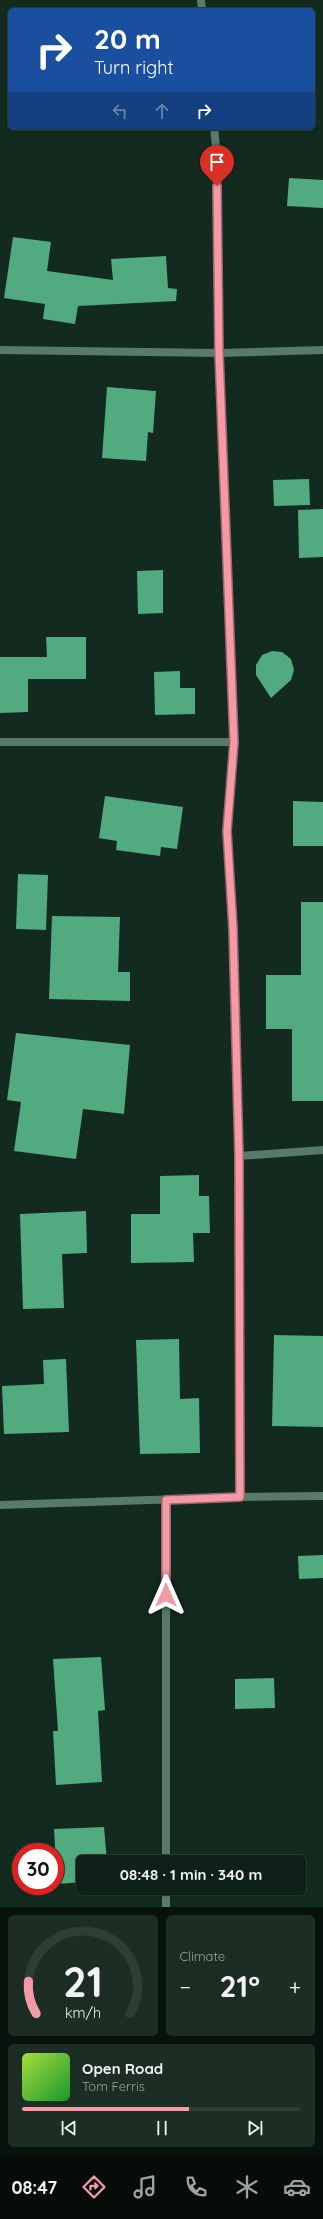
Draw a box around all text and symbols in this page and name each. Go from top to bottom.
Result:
text: 20 m [94,21,161,56]
icon: right [28,24,80,76]
text: Turn right [94,56,174,79]
icon: left [109,100,131,122]
icon: ahead [151,100,173,122]
icon: right [193,100,215,122]
pin [200,145,234,186]
icon: arrive [206,151,228,173]
position arrow [145,1574,187,1616]
speed limit sign: 30 [12,1843,64,1895]
text: 08:48 · 1 min · 340 m [120,1865,262,1884]
text: Climate [180,1948,225,1964]
text: 21 [63,1954,103,2006]
text: 21° [220,1967,260,2005]
text: − [180,1973,191,2001]
text: + [289,1973,301,2001]
text: km/h [65,2003,101,2021]
text: Open Road [82,2059,163,2078]
text: Tom Ferris [82,2078,145,2094]
icon: previous [58,2117,80,2139]
icon: pause [151,2117,173,2139]
icon: next [244,2117,266,2139]
icon: directions [80,2173,108,2201]
icon: music [131,2173,159,2201]
icon: phone [182,2173,210,2201]
icon: climate [233,2173,261,2201]
icon: car [283,2173,311,2201]
text: 08:47 [11,2176,57,2199]

